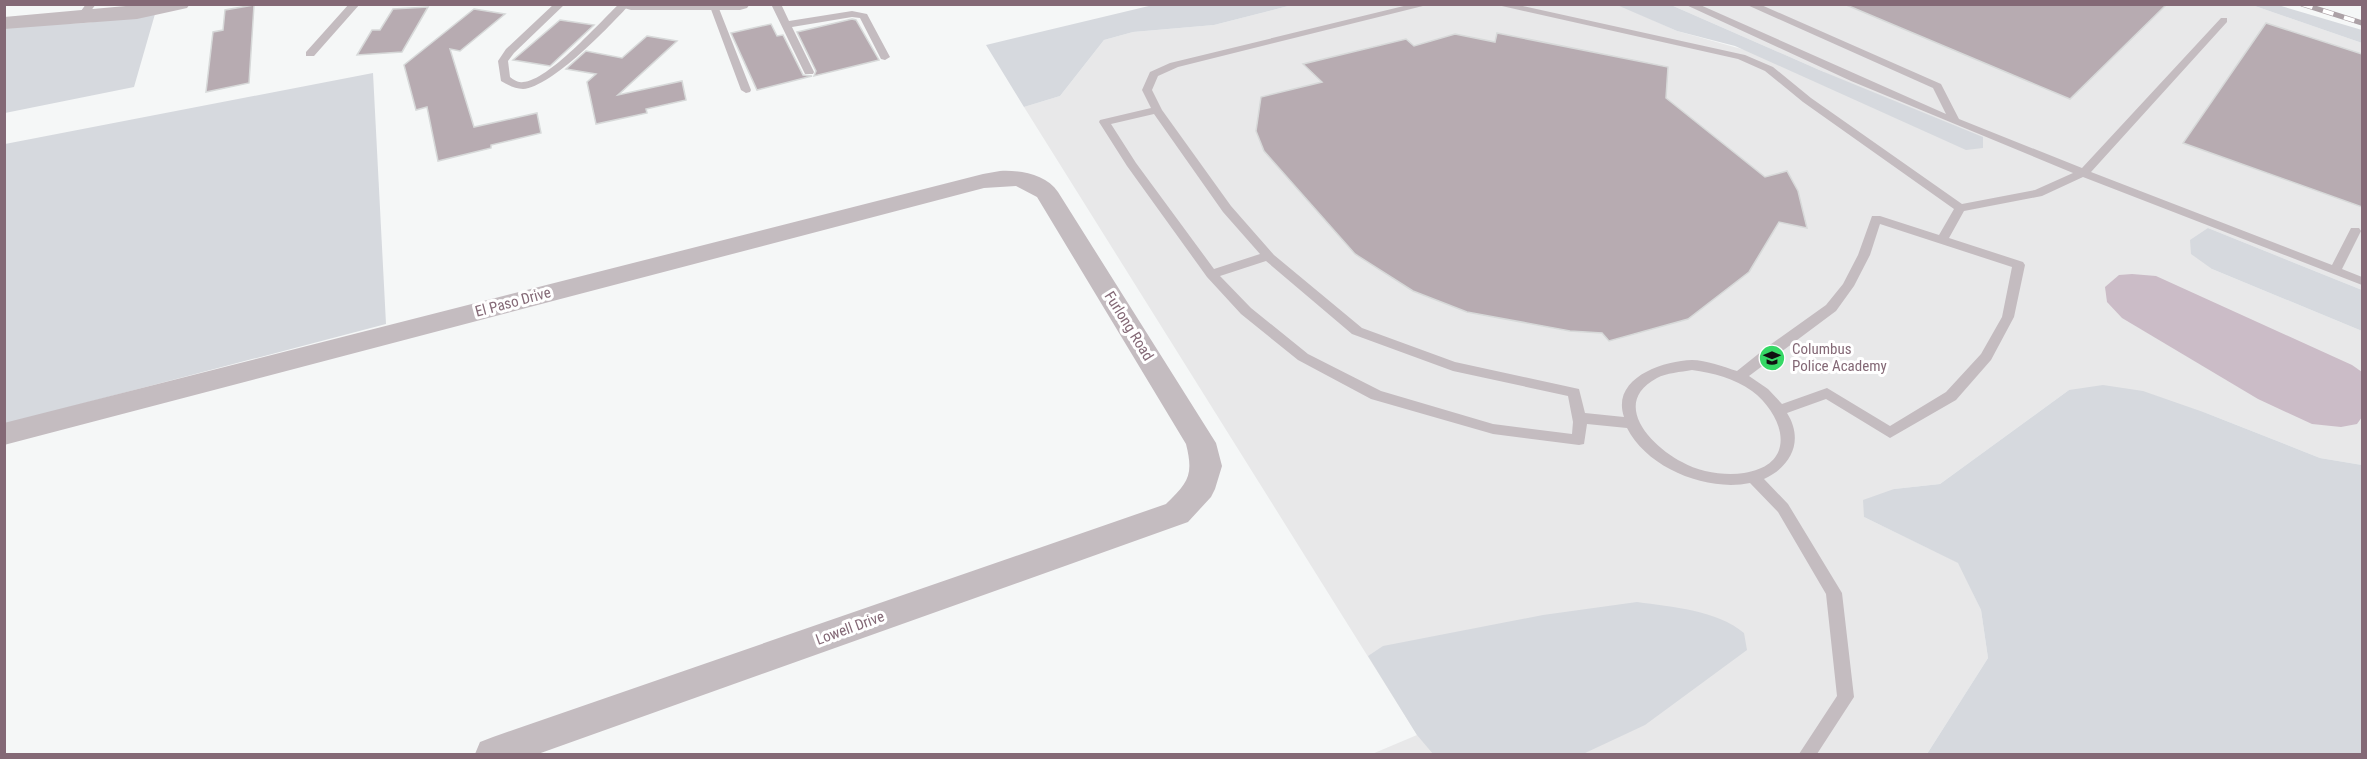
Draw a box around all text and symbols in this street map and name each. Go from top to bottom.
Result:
street label: El Paso Drive [473,283,553,321]
street label: Furlong Road [1101,288,1157,364]
place label: Columbus Police Academy [1792,340,1887,375]
school or university icon: Columbus Police Academy [1757,343,1787,373]
street label: Lowell Drive [813,607,887,649]

